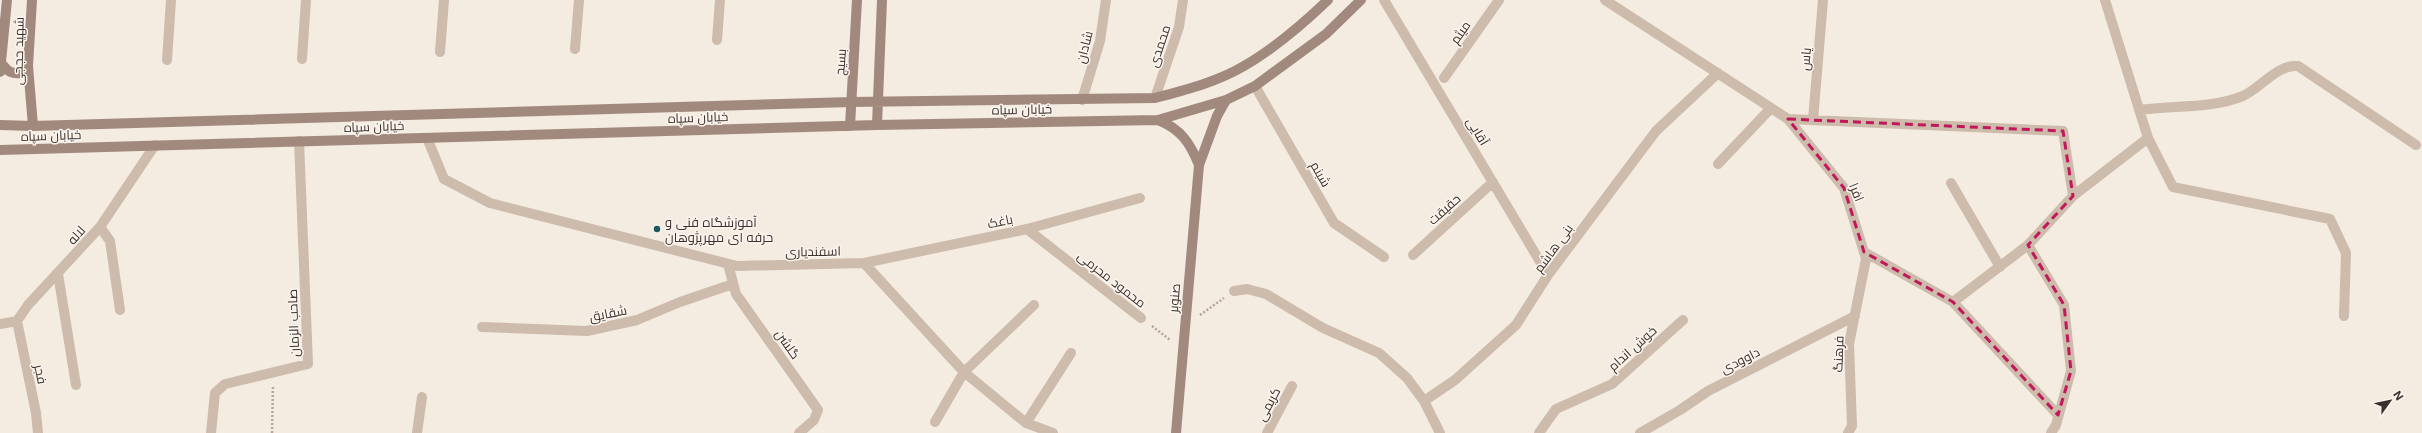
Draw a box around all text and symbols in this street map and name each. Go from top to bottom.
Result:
street label: شهید حججی [9,17,27,85]
street label: میثم [1446,17,1475,48]
street label: محمدی [1145,23,1173,69]
street label: شادان [1072,29,1096,65]
street label: یاس [1796,46,1814,71]
street label: بسیج [831,48,850,76]
street label: خیابان سپاه [992,100,1052,119]
street label: خیابان سپاه [667,108,729,127]
street label: آقایی [1463,114,1493,148]
street label: خیابان سپاه [343,117,405,136]
street label: خیابان سپاه [20,126,82,145]
street label: شبنم [1306,158,1335,191]
street label: افرا [1846,180,1868,204]
street label: حقیقت [1424,190,1464,228]
street label: باغک [986,211,1014,231]
place label: آموزشگاه فنی و حرفه ای مهرپژوهان [665,214,773,247]
street label: بنی هاشم [1530,221,1578,277]
street label: لاله [64,222,88,248]
marker: آموزشگاه فنی و حرفه ای مهرپژوهان [652,224,662,234]
street label: اسفندیاری [785,243,841,259]
street label: محمود محرمی [1075,247,1149,311]
street label: صنوبر [1165,283,1183,314]
street label: صاحب الزمان [284,289,302,357]
street label: شقایق [588,302,628,324]
street label: خوش اندام [1604,322,1661,375]
street label: گلشن [772,326,804,362]
street label: فرهنگ [1829,335,1847,373]
street label: داوودی [1718,343,1762,377]
street label: فجر [31,362,51,385]
north arrow [2370,381,2410,421]
street label: کریمی [1253,384,1283,424]
text: N [2390,388,2407,403]

